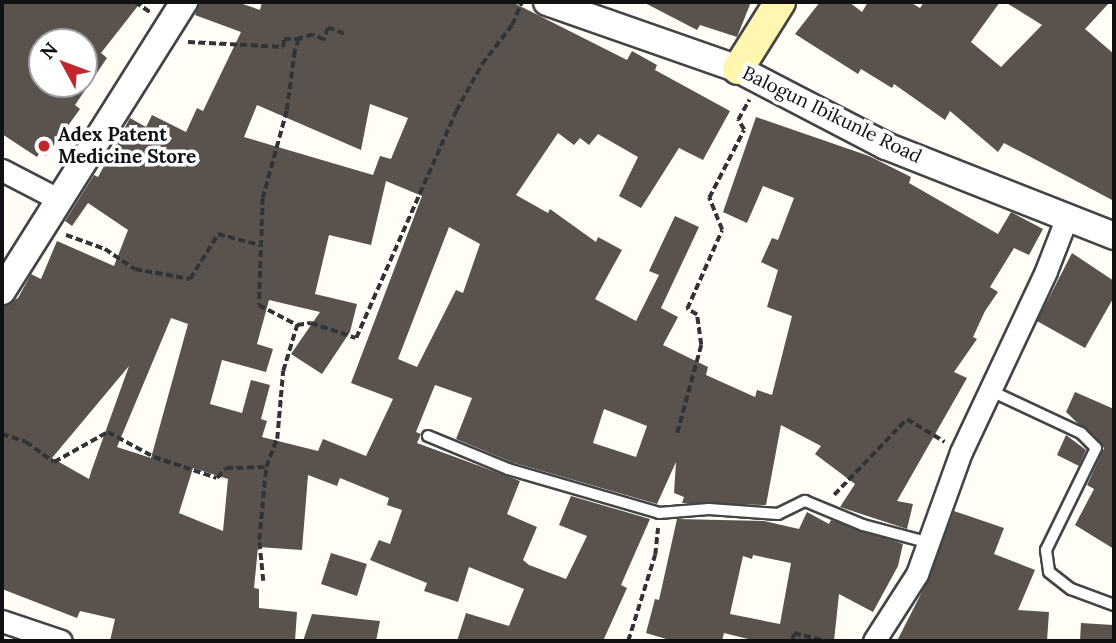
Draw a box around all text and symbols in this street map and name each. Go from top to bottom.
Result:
north arrow [28,28,98,98]
text: N [35,37,63,64]
street label: Balogun Ibikunle Road [739,62,925,168]
place label: Adex Patent Medicine Store [58,124,196,168]
marker: Adex Patent Medicine Store [36,138,52,154]

